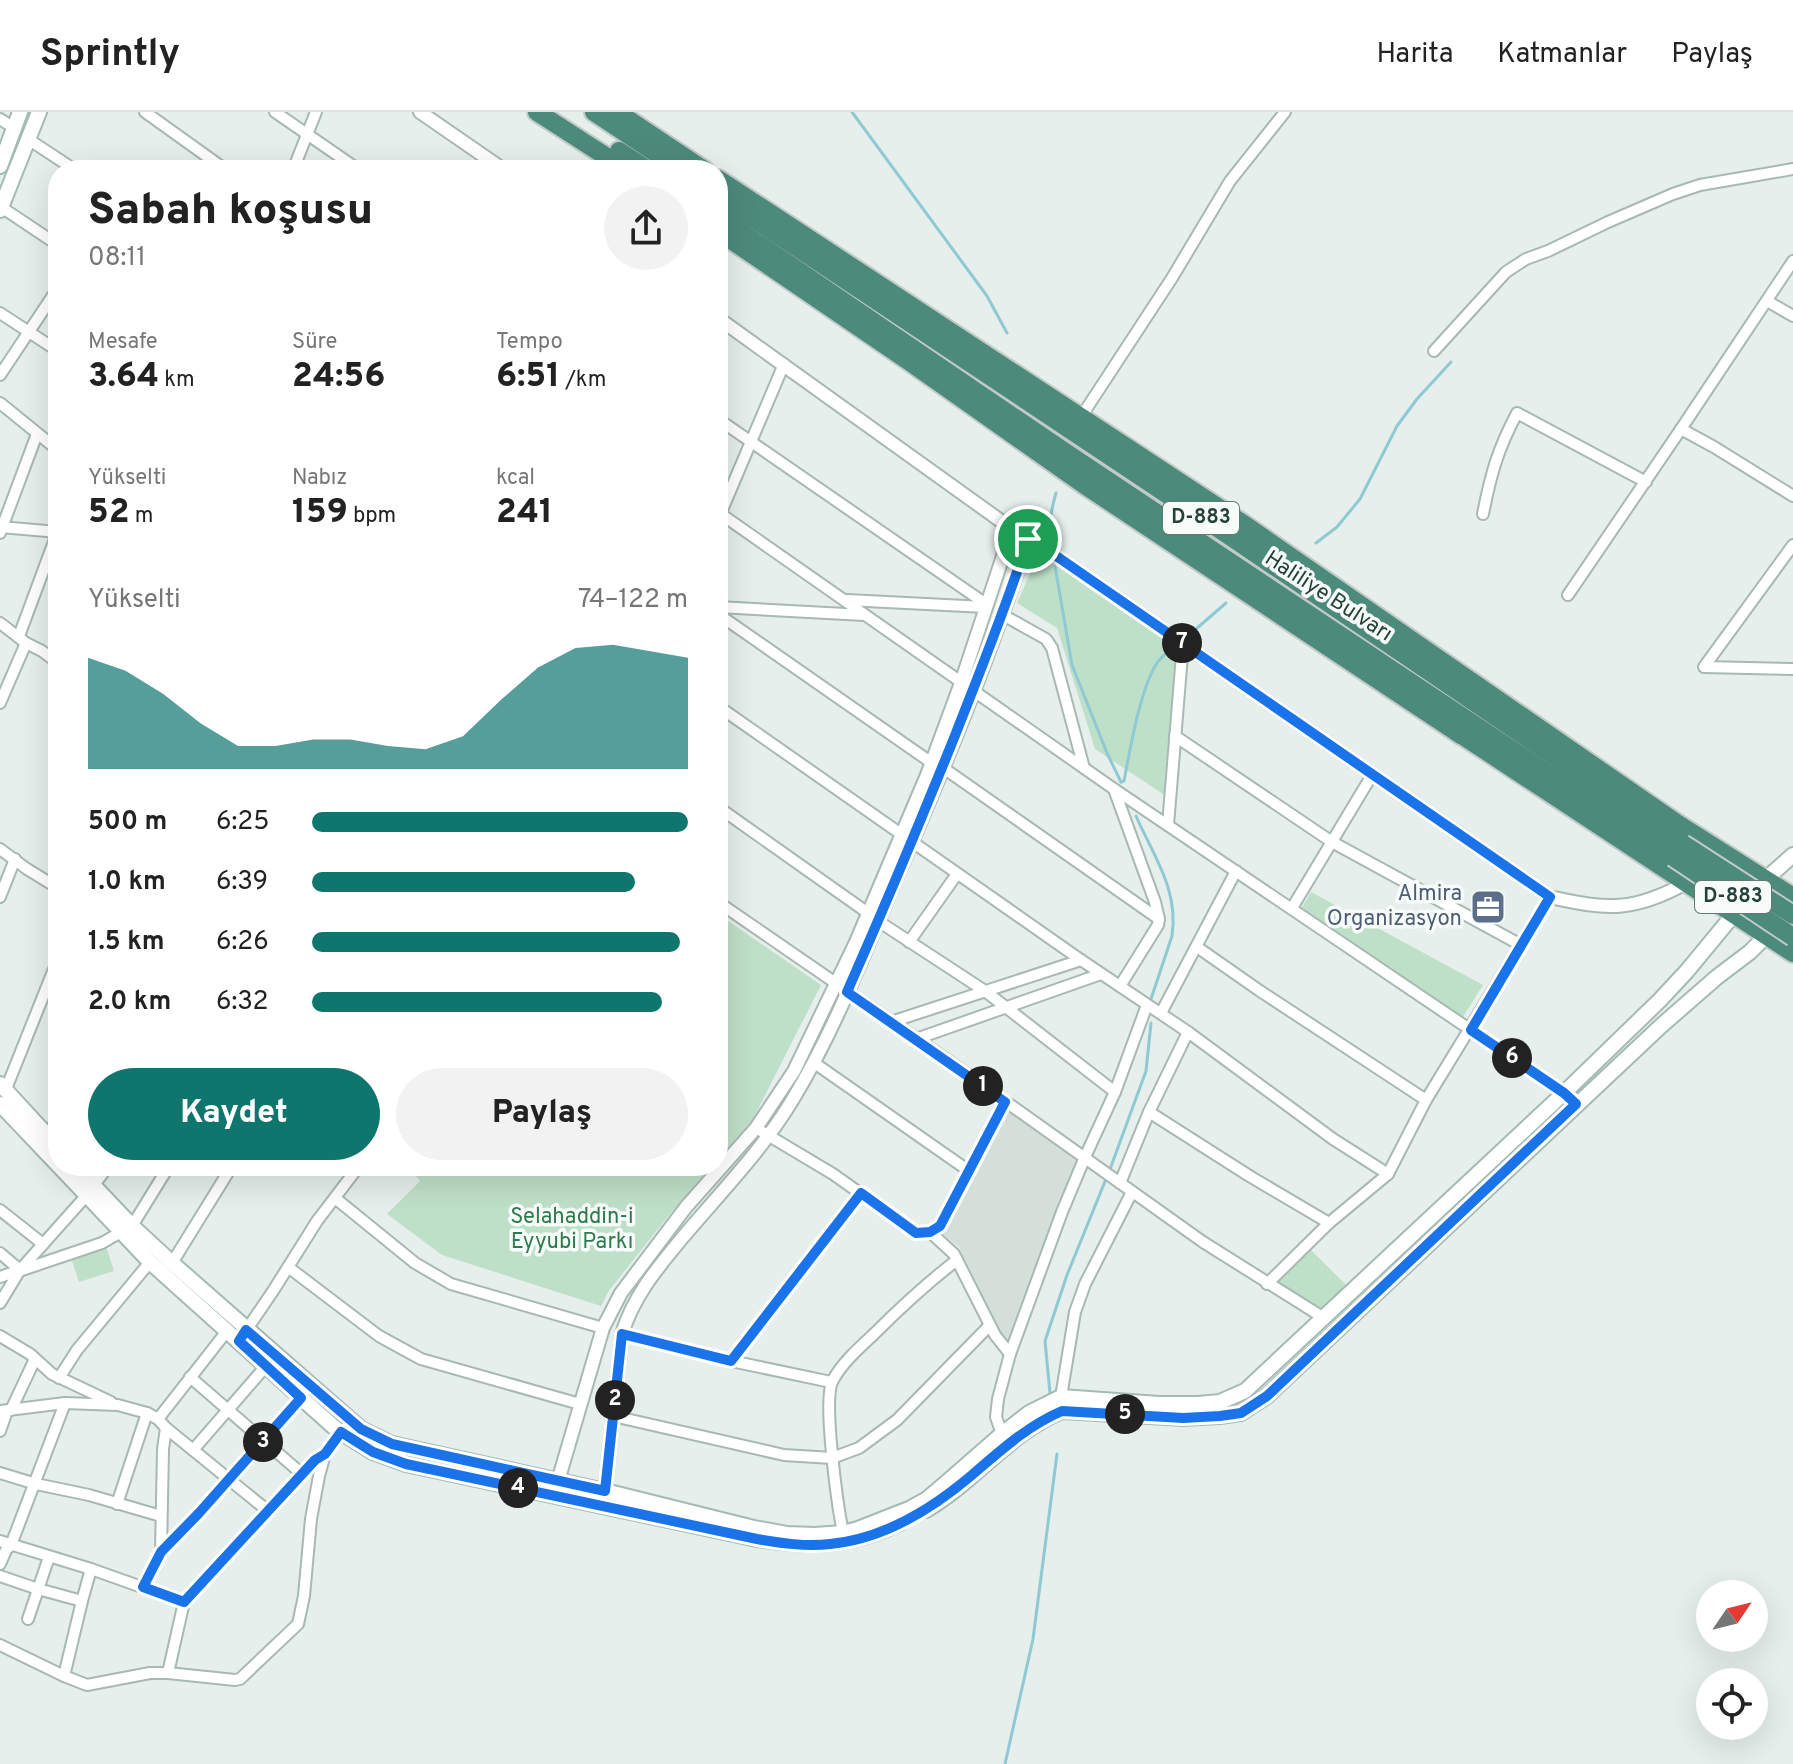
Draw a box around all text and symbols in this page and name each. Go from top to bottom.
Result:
text: Sprintly [40,31,180,80]
text: Harita [1377,37,1453,73]
text: Katmanlar [1497,37,1627,73]
text: Paylaş [1671,37,1753,73]
text: Sabah koşusu [88,184,373,240]
button: share [604,186,688,270]
text: 08:11 [88,242,146,275]
text: Mesafe [88,329,158,356]
text: Süre [292,329,337,356]
text: Tempo [496,329,563,356]
text: 3.64 [88,356,159,399]
text: 24:56 [292,356,385,399]
text: 6:51 [496,356,560,399]
text: km [159,367,195,394]
text: /km [560,367,606,394]
text: Yükselti [88,465,166,492]
text: Nabız [292,465,347,492]
text: kcal [496,465,535,492]
text: 52 [88,492,130,535]
text: 159 [292,492,348,535]
text: 241 [496,492,553,535]
road number: D-883 [1163,502,1239,534]
text: m [130,503,153,530]
text: bpm [348,503,396,530]
pin [994,505,1062,573]
icon: arrive [1006,517,1050,561]
street label: Haliliye Bulvarı [1259,546,1397,648]
text: Yükselti [88,584,181,617]
text: 74–122 m [578,584,688,617]
pin: 7 [1162,623,1202,663]
text: 7 [1176,629,1188,656]
text: 500 m [88,806,167,839]
text: 6:25 [216,806,269,839]
text: 1.0 km [88,866,166,899]
text: 6:39 [216,866,268,899]
place label: Almira Organizasyon [1327,881,1462,933]
road number: D-883 [1695,881,1771,913]
office icon: Almira Organizasyon [1469,888,1507,926]
text: 1.5 km [88,926,165,959]
text: 6:26 [216,926,269,959]
text: 2.0 km [88,986,171,1019]
text: 6:32 [216,986,268,1019]
pin: 6 [1492,1038,1532,1078]
text: 6 [1505,1044,1519,1071]
pin: 1 [963,1066,1003,1106]
button: Kaydet [88,1068,380,1160]
button: Paylaş [396,1068,688,1160]
text: 1 [979,1072,987,1099]
park label: Selahaddin-i Eyyubi Parkı [510,1204,634,1256]
pin: 2 [595,1380,635,1420]
text: 2 [608,1386,622,1413]
pin: 5 [1105,1394,1145,1434]
text: 5 [1118,1400,1132,1427]
pin: 3 [243,1422,283,1462]
text: 3 [256,1428,270,1455]
pin: 4 [498,1468,538,1508]
text: 4 [511,1474,525,1501]
north arrow [1696,1580,1768,1652]
map controls [1696,1580,1768,1740]
button: locate [1696,1668,1768,1740]

